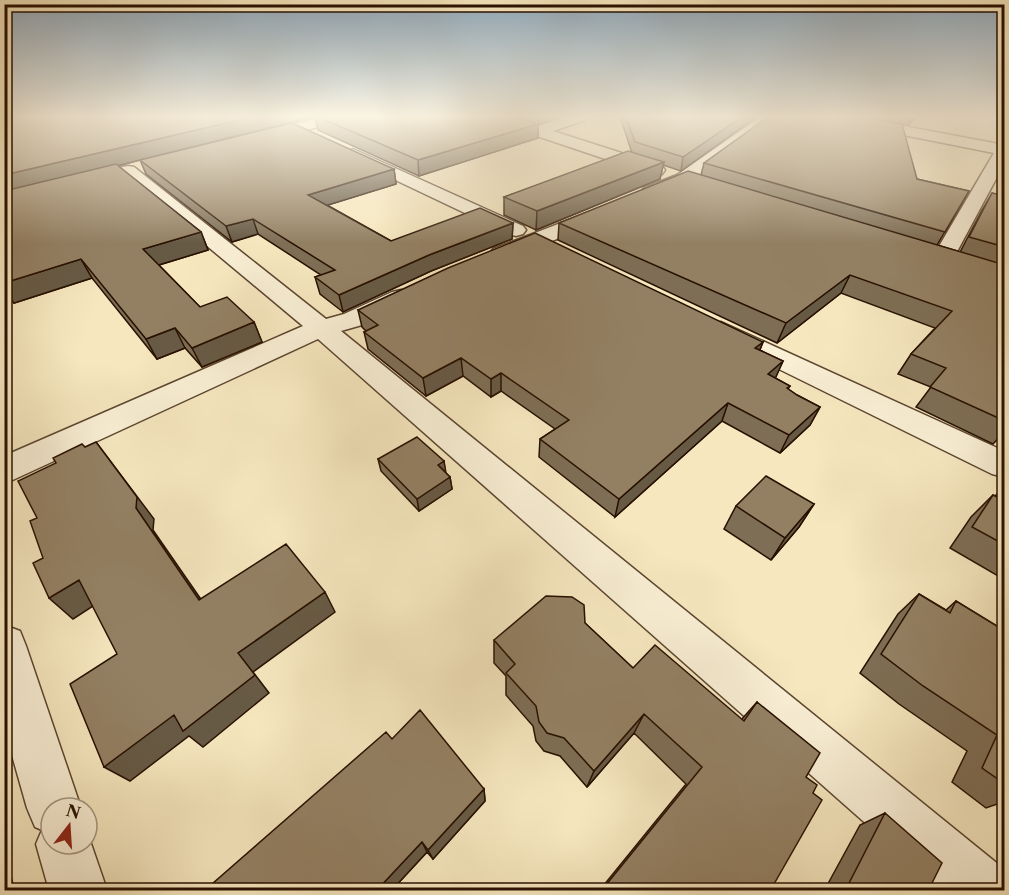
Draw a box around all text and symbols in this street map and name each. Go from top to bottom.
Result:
north arrow [39,796,99,856]
text: N [64,800,83,823]

